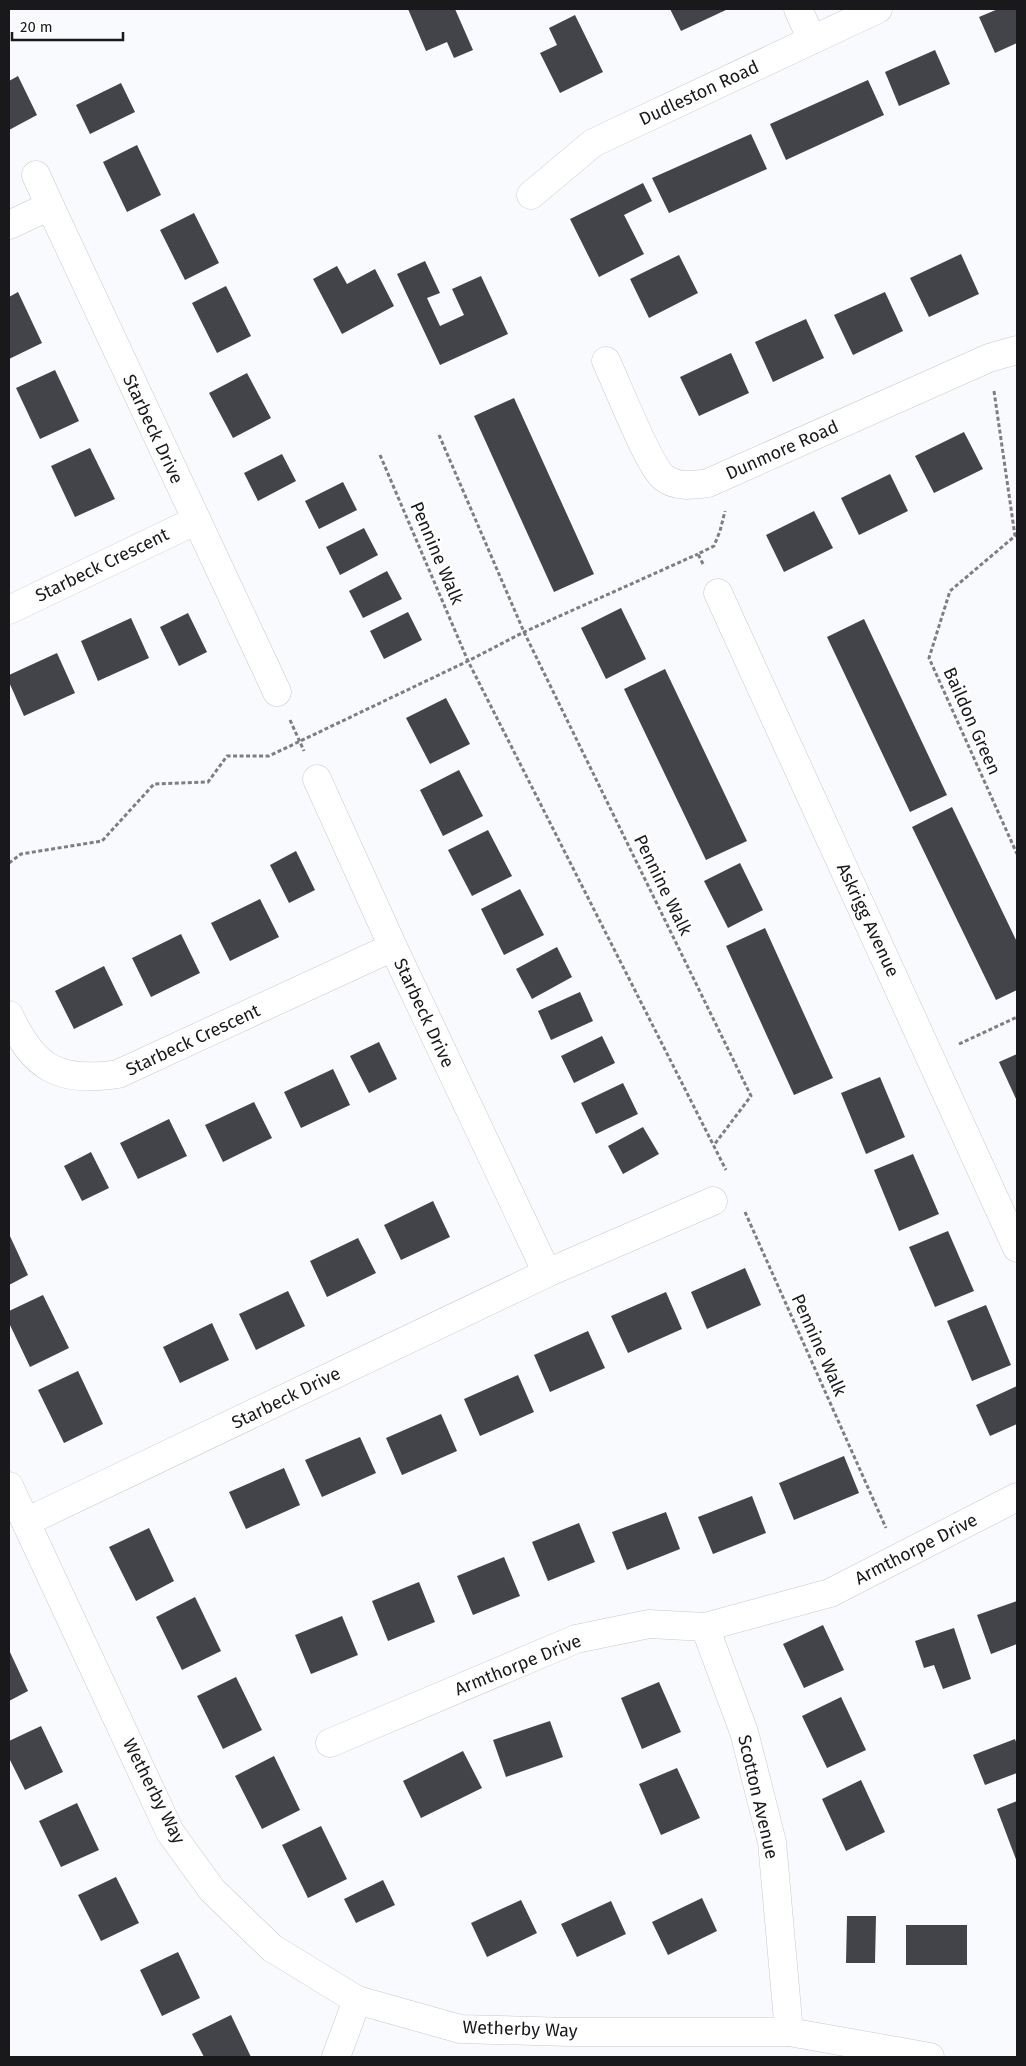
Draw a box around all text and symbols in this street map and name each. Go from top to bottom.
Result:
scale bar [12,10,124,42]
text: 20 m [20,18,53,36]
street label: Dudleston Road [636,56,762,130]
street label: Starbeck Drive [118,371,188,487]
street label: Dunmore Road [722,415,842,485]
street label: Pennine Walk [405,498,469,608]
street label: Starbeck Crescent [32,523,173,607]
street label: Baildon Green [938,664,1006,778]
street label: Pennine Walk [629,831,697,940]
street label: Askrigg Avenue [832,860,904,980]
street label: Starbeck Drive [389,955,459,1071]
street label: Starbeck Crescent [122,999,264,1081]
street label: Pennine Walk [787,1291,852,1400]
street label: Starbeck Drive [228,1362,344,1434]
street label: Armthorpe Drive [851,1509,981,1589]
street label: Armthorpe Drive [451,1630,585,1700]
street label: Scotton Avenue [733,1733,783,1861]
street label: Wetherby Way [118,1735,190,1847]
street label: Wetherby Way [462,2016,578,2042]

